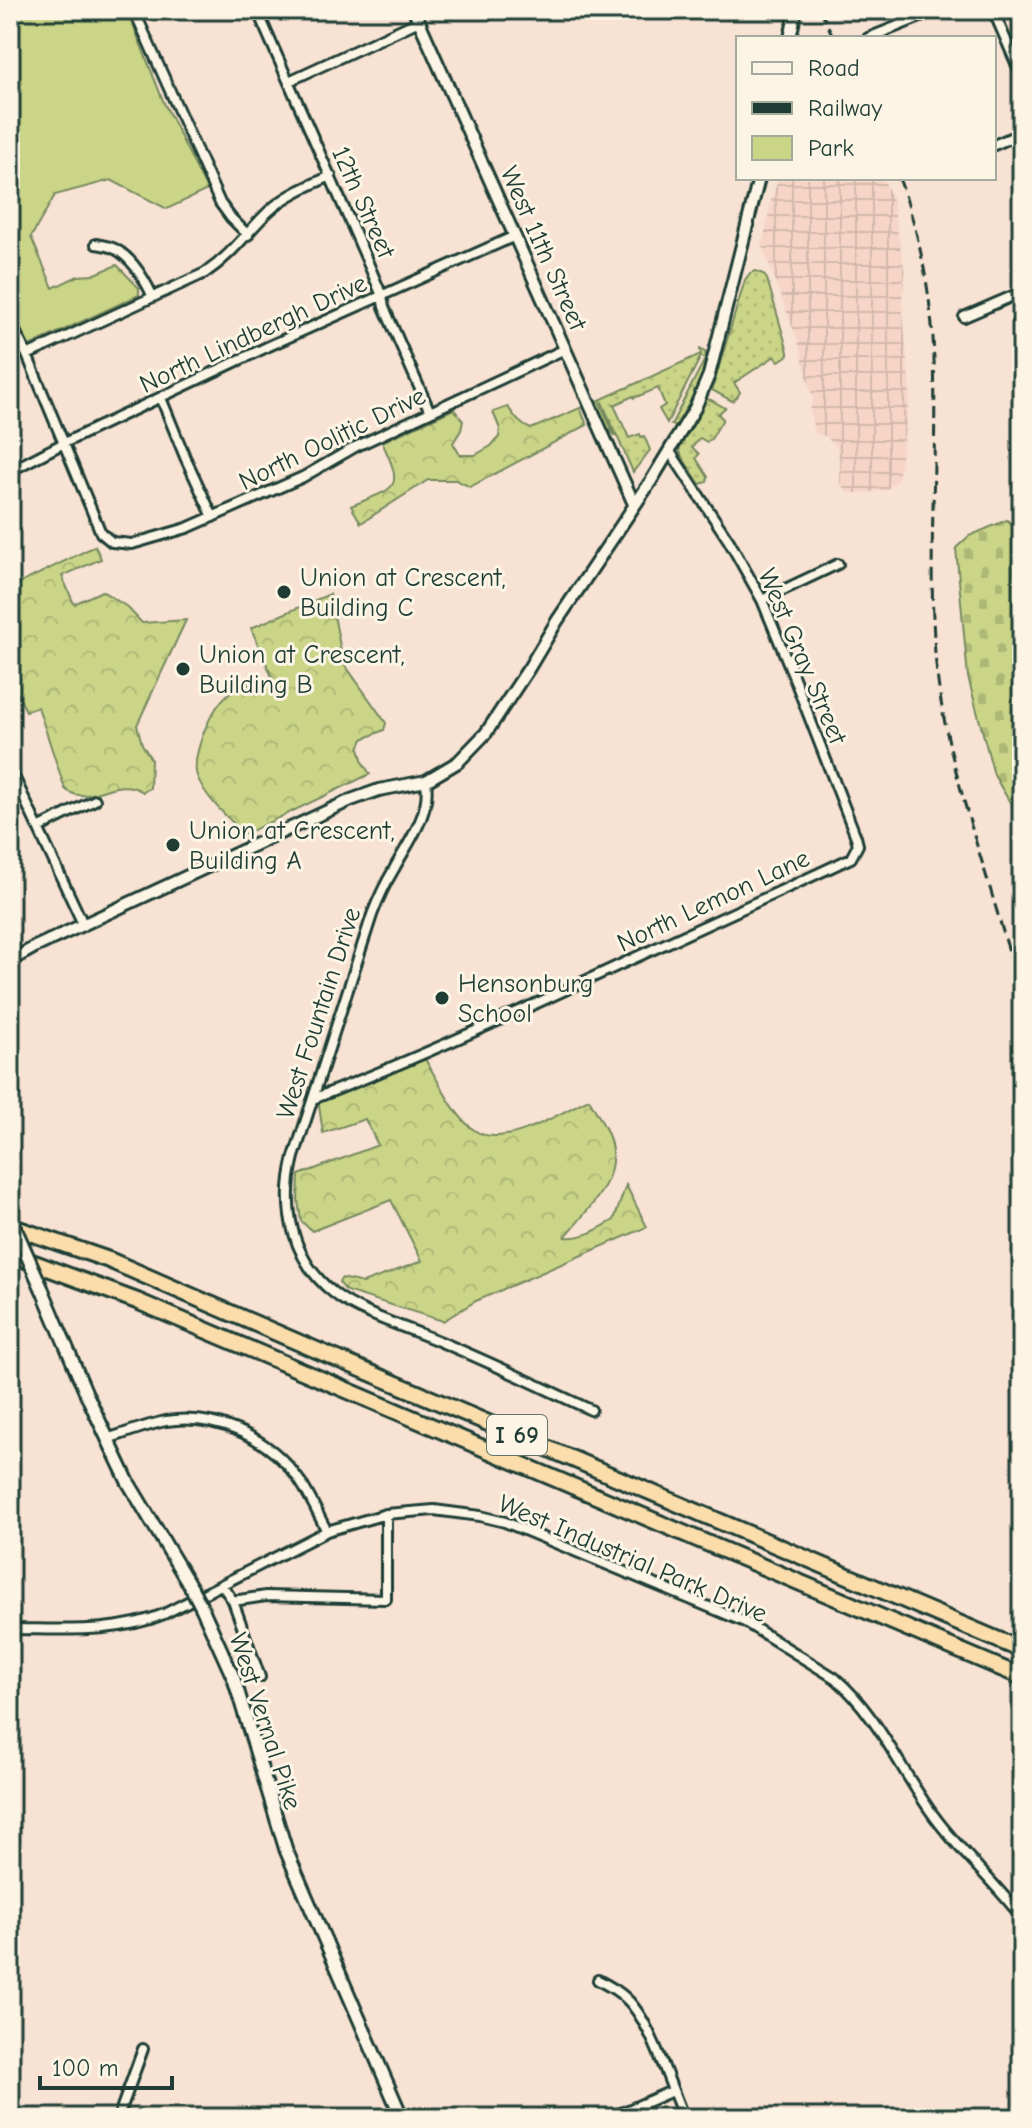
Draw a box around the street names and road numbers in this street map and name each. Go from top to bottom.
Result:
street label: 12th Street [325,142,402,264]
street label: West 11th Street [493,162,593,337]
street label: North Lindbergh Drive [135,268,372,400]
street label: North Oolitic Drive [234,381,431,497]
street label: West Gray Street [752,564,853,750]
street label: North Lemon Lane [613,843,814,959]
street label: West Fountain Drive [271,904,367,1123]
road number: I 69 [487,1415,547,1455]
street label: West Industrial Park Drive [494,1489,772,1629]
street label: West Vernal Pike [222,1629,308,1814]

